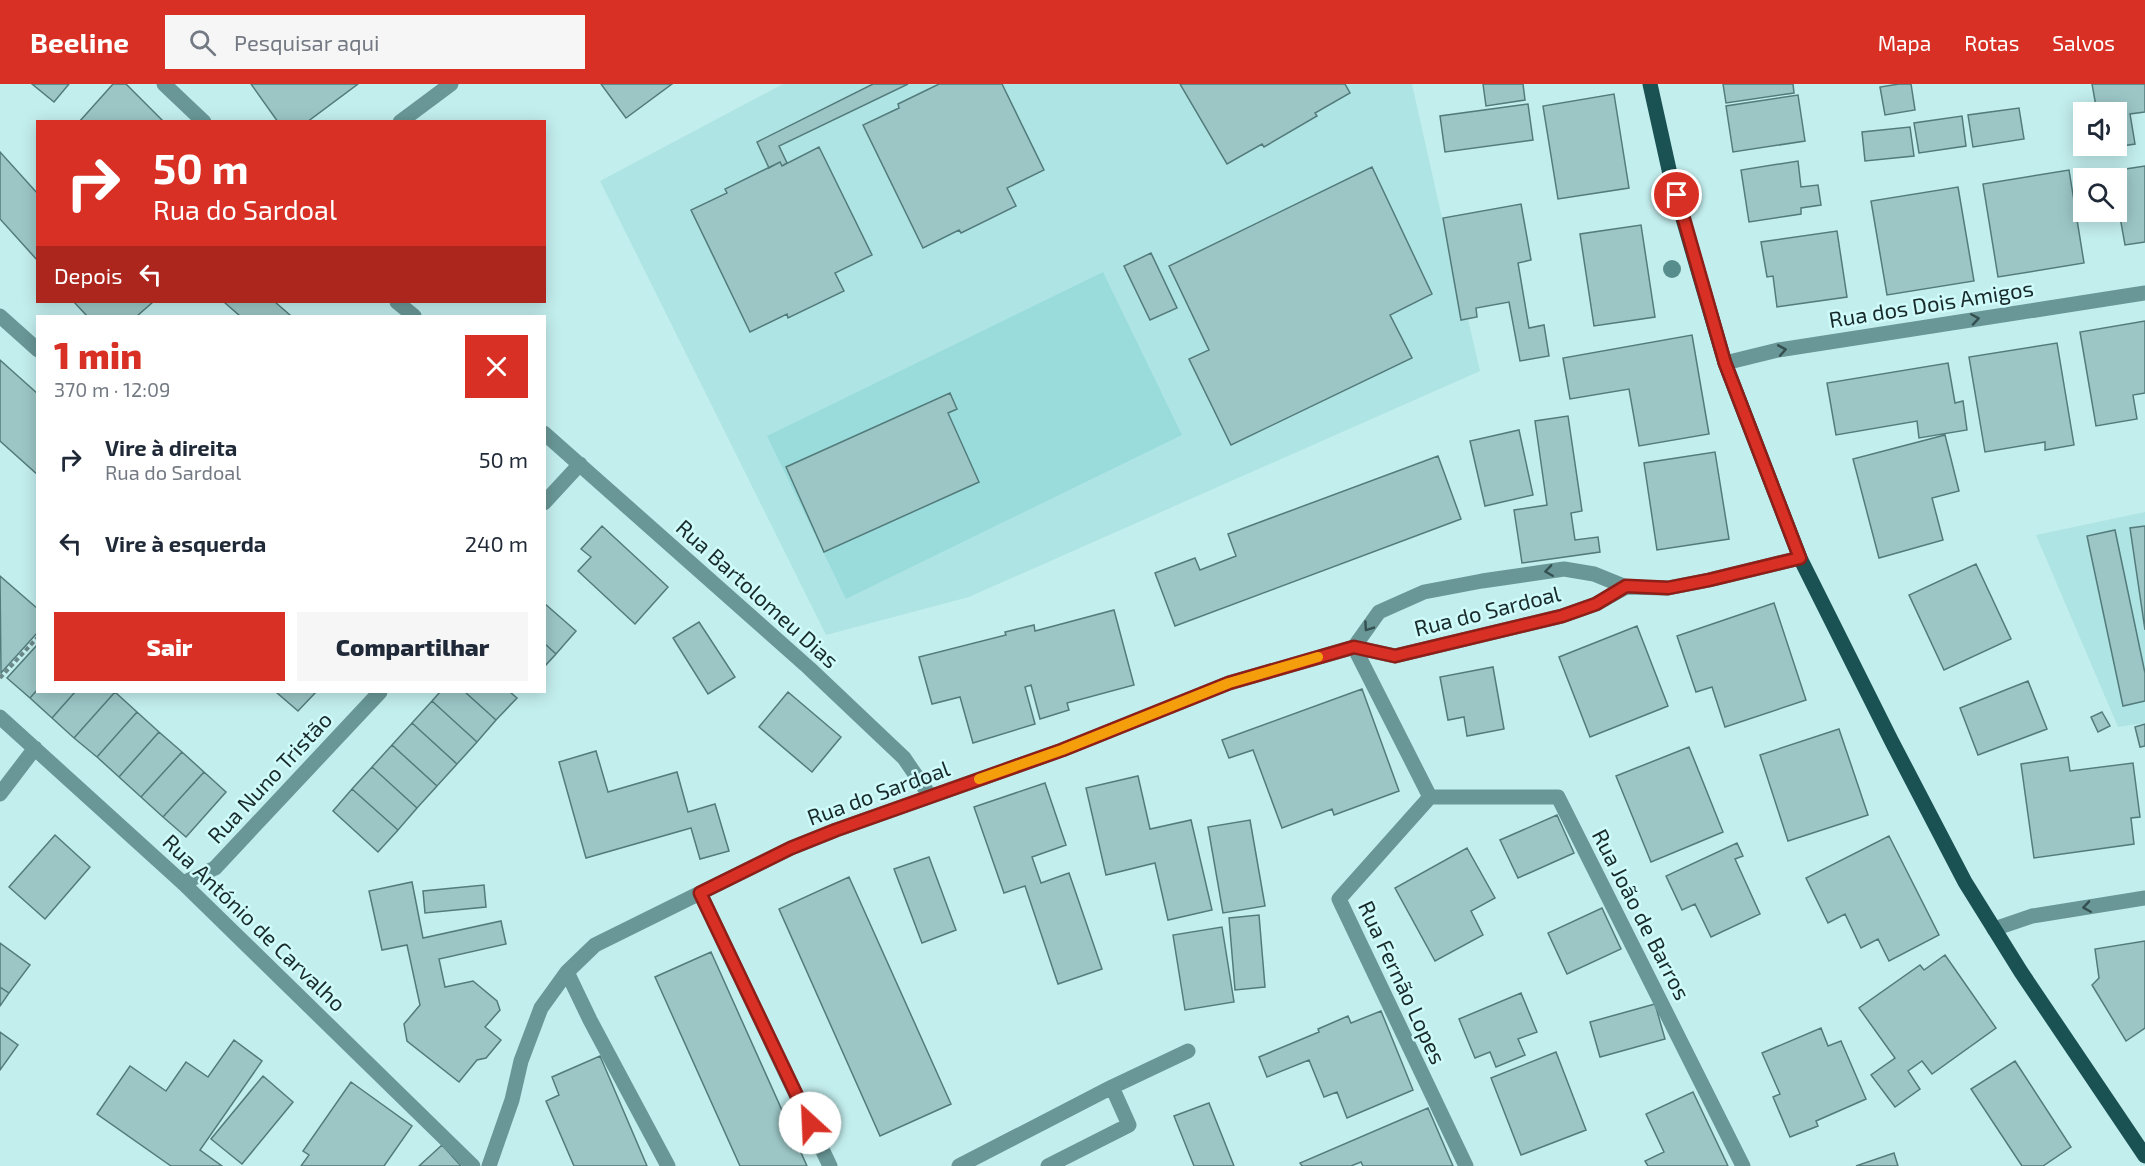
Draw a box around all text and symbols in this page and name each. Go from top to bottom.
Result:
search box [165,15,585,69]
text: Beeline [30,25,129,59]
icon: search [186,26,219,59]
text: Pesquisar aqui [234,29,380,55]
text: Mapa [1878,30,1931,55]
text: Rotas [1964,30,2019,55]
text: Salvos [2052,30,2115,55]
map controls [2073,102,2127,222]
button: sound [2073,102,2127,156]
text: 50 m [153,142,249,192]
icon: right [54,144,132,222]
button: search [2073,168,2127,222]
pin [1651,169,1702,220]
icon: arrive [1660,178,1693,211]
text: Rua do Sardoal [153,193,337,225]
icon: left [134,258,167,291]
text: Depois [54,262,122,288]
street label: Rua dos Dois Amigos [1827,274,2035,332]
one-way arrow [1970,314,1980,326]
text: 1 min [54,333,142,376]
button: close [465,335,528,398]
one-way arrow [1777,344,1787,357]
text: 370 m · 12:09 [54,377,170,401]
text: Vire à direita [105,434,237,460]
icon: right [54,443,87,476]
text: 50 m [479,446,528,472]
text: Rua do Sardoal [105,460,241,484]
street label: Rua Bartolomeu Dias [671,513,845,673]
icon: left [54,527,87,560]
text: Vire à esquerda [105,530,266,556]
text: 240 m [465,530,528,556]
one-way arrow [1544,565,1554,577]
street label: Rua do Sardoal [1411,579,1563,641]
button: Sair [54,612,285,681]
button: Compartilhar [297,612,528,681]
one-way arrow [1364,621,1375,632]
street label: Rua Nuno Tristão [202,706,336,848]
street label: Rua do Sardoal [803,754,953,830]
street label: Rua João de Barros [1588,824,1696,1004]
street label: Rua António de Carvalho [158,828,352,1016]
street label: Rua Fernão Lopes [1354,896,1452,1068]
one-way arrow [2083,901,2092,913]
position arrow [778,1091,842,1155]

